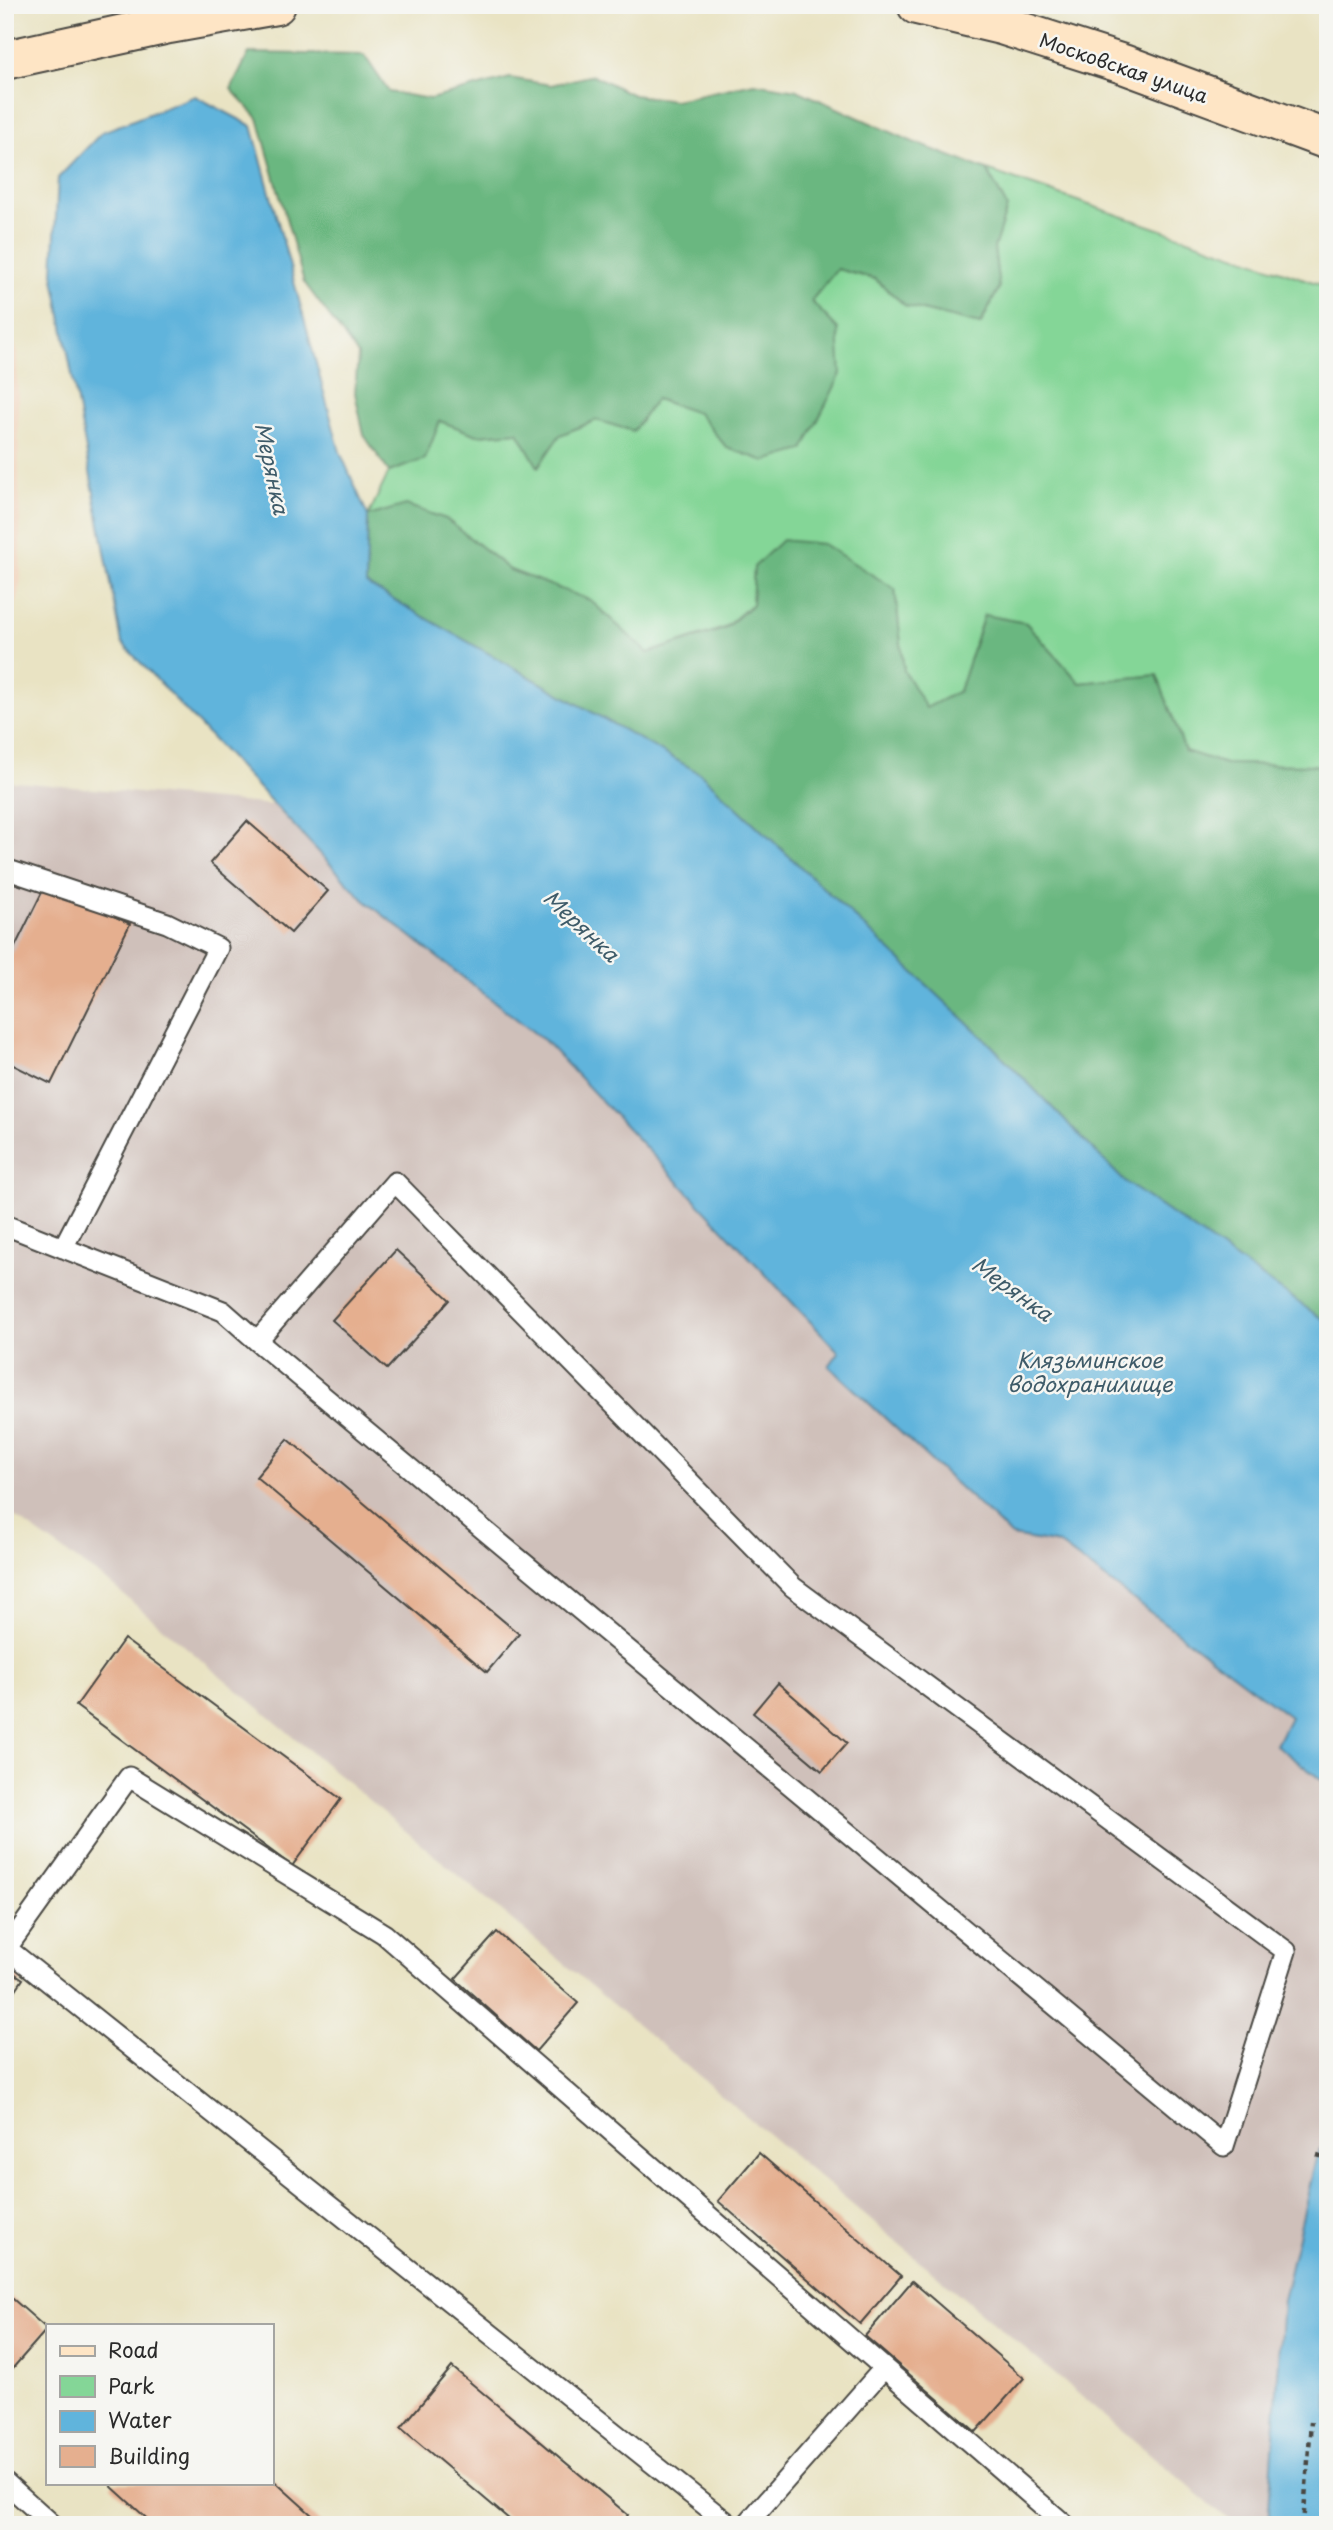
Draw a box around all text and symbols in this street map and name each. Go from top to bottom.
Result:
street label: Московская улица [1036,25,1212,109]
water label: Мерянка [248,419,299,518]
water label: Мерянка [537,881,628,969]
water label: Мерянка [966,1248,1061,1329]
water label: Клязьминское водохранилище [1007,1343,1174,1399]
legend [46,2324,273,2484]
text: Road [108,2333,159,2365]
text: Park [108,2369,155,2401]
text: Water [108,2403,172,2435]
text: Building [108,2439,190,2471]

